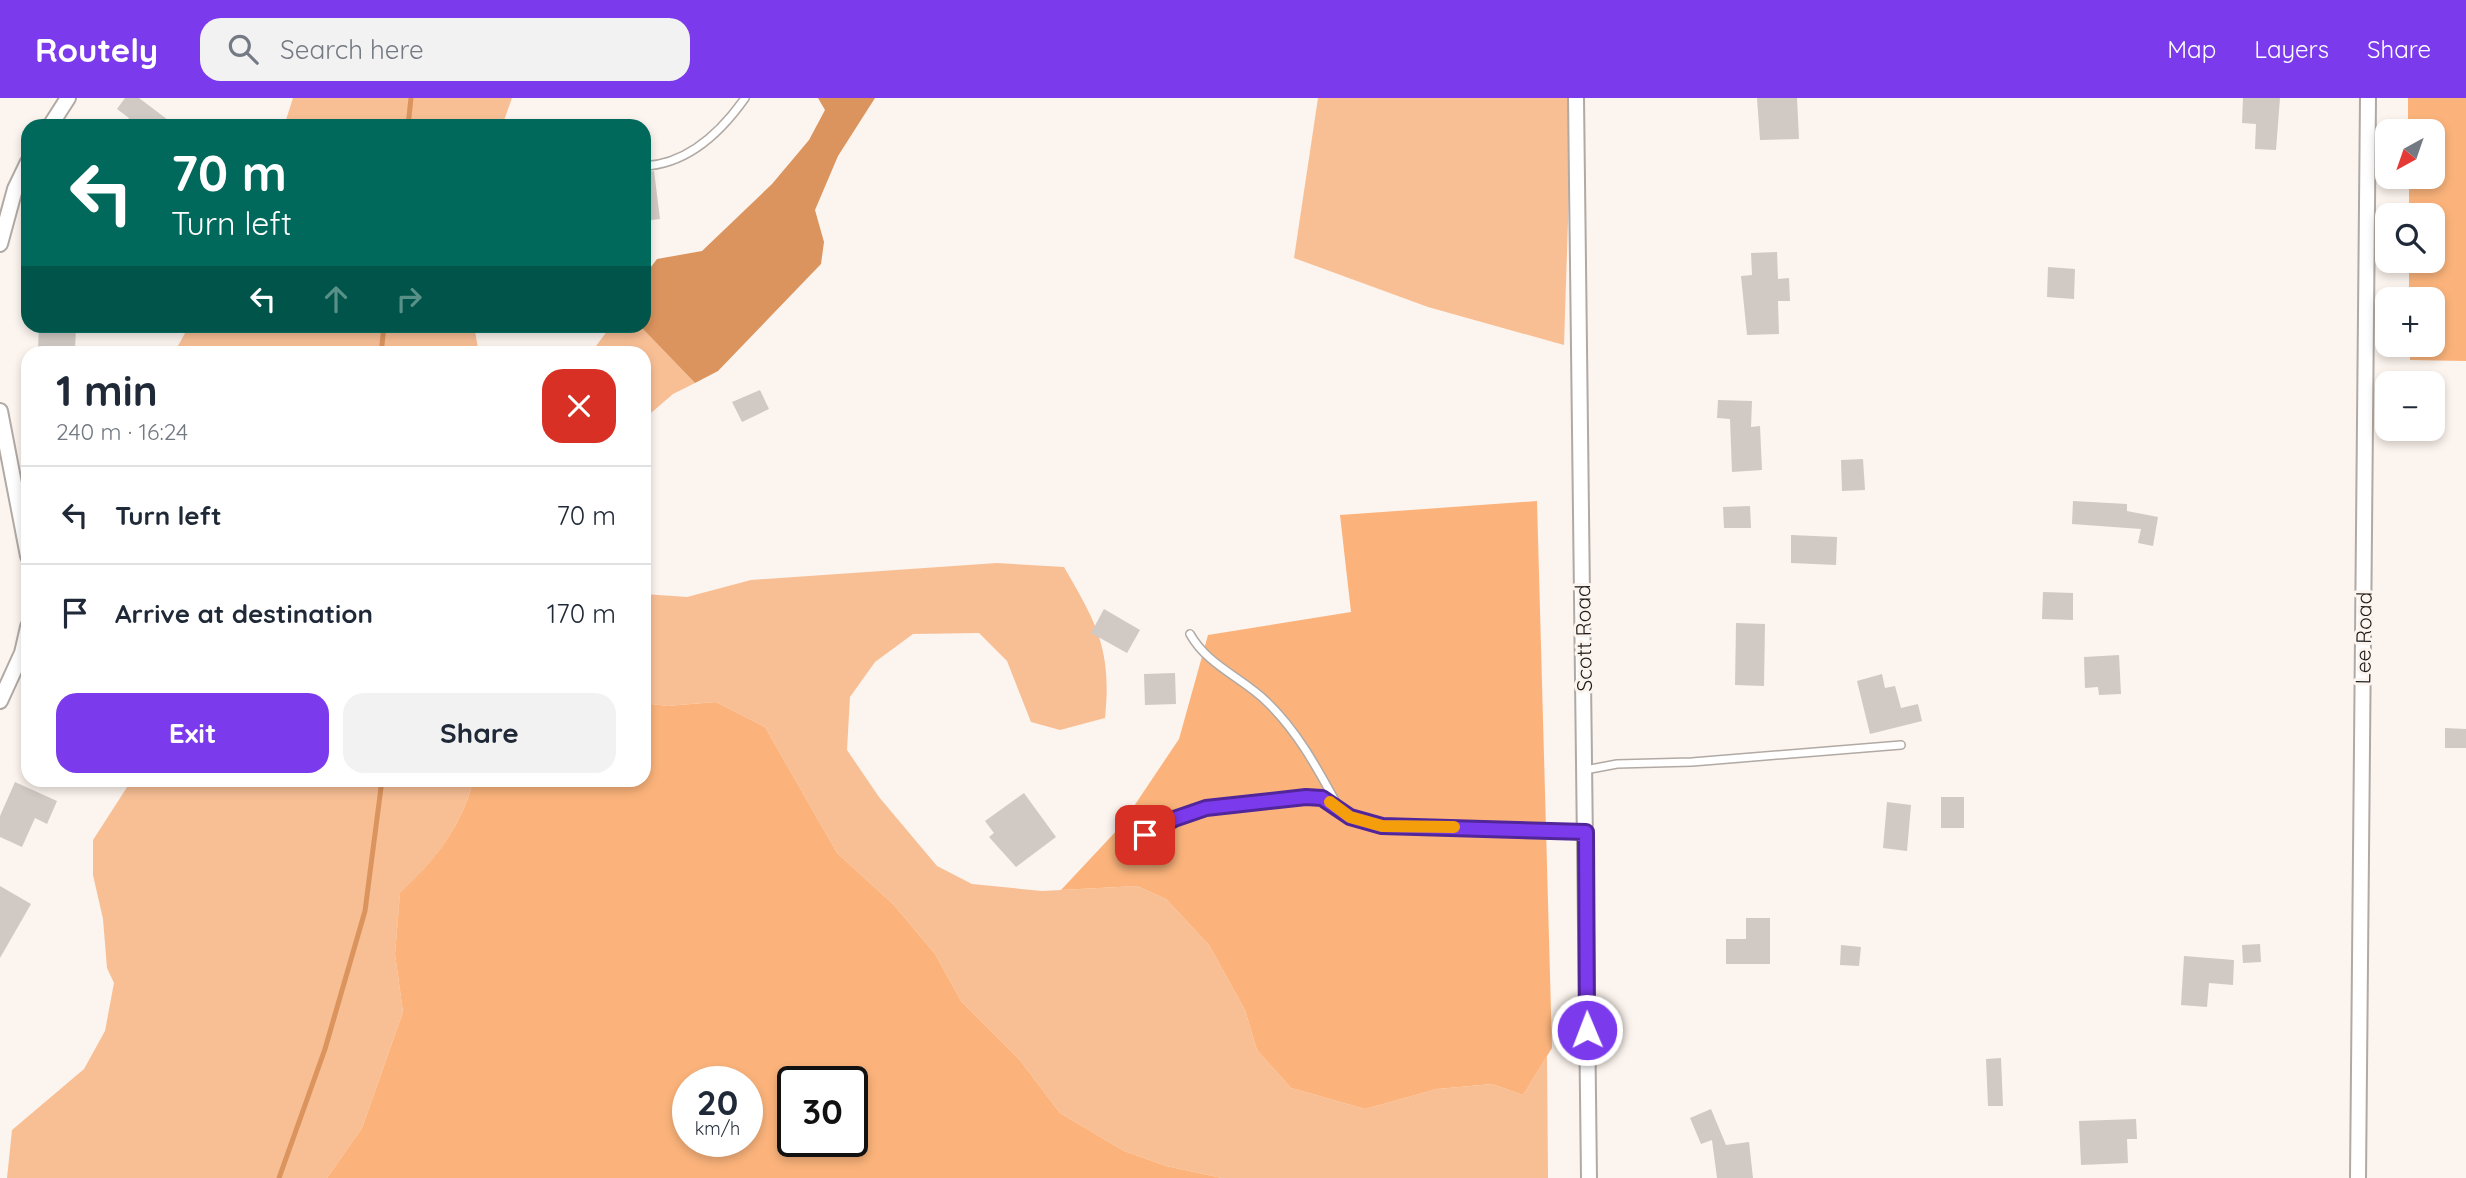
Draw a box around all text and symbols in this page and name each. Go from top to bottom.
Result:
search box [200,18,690,81]
text: Routely [35,29,158,70]
icon: search [224,30,262,68]
text: Search here [280,33,424,66]
text: Map [2167,34,2216,64]
text: Layers [2254,34,2329,64]
text: Share [2367,34,2431,64]
north arrow [2375,119,2445,189]
map controls [2375,119,2445,441]
text: 70 m [171,142,287,203]
icon: left [56,147,147,238]
text: Turn left [171,203,292,243]
button: search [2375,203,2445,273]
icon: left [244,280,282,318]
icon: ahead [317,280,355,318]
icon: right [390,280,428,318]
button: + [2375,287,2445,357]
text: 1 min [56,364,158,417]
button: close [542,369,616,443]
button: − [2375,371,2445,441]
text: 240 m · 16:24 [56,417,188,446]
icon: left [56,496,94,534]
text: Turn left [115,499,222,532]
text: 70 m [556,499,616,532]
street label: Scott Road [1569,584,1597,692]
street label: Lee Road [2349,591,2377,685]
icon: arrive [56,594,94,632]
text: Arrive at destination [115,597,373,630]
text: 170 m [547,597,616,630]
button: Exit [56,693,329,773]
button: Share [343,693,616,773]
pin [1115,805,1175,865]
icon: arrive [1126,816,1164,854]
position arrow [1550,993,1624,1067]
speed limit sign: 30 [777,1066,868,1157]
text: 20 [697,1080,738,1124]
text: km/h [695,1117,740,1140]

